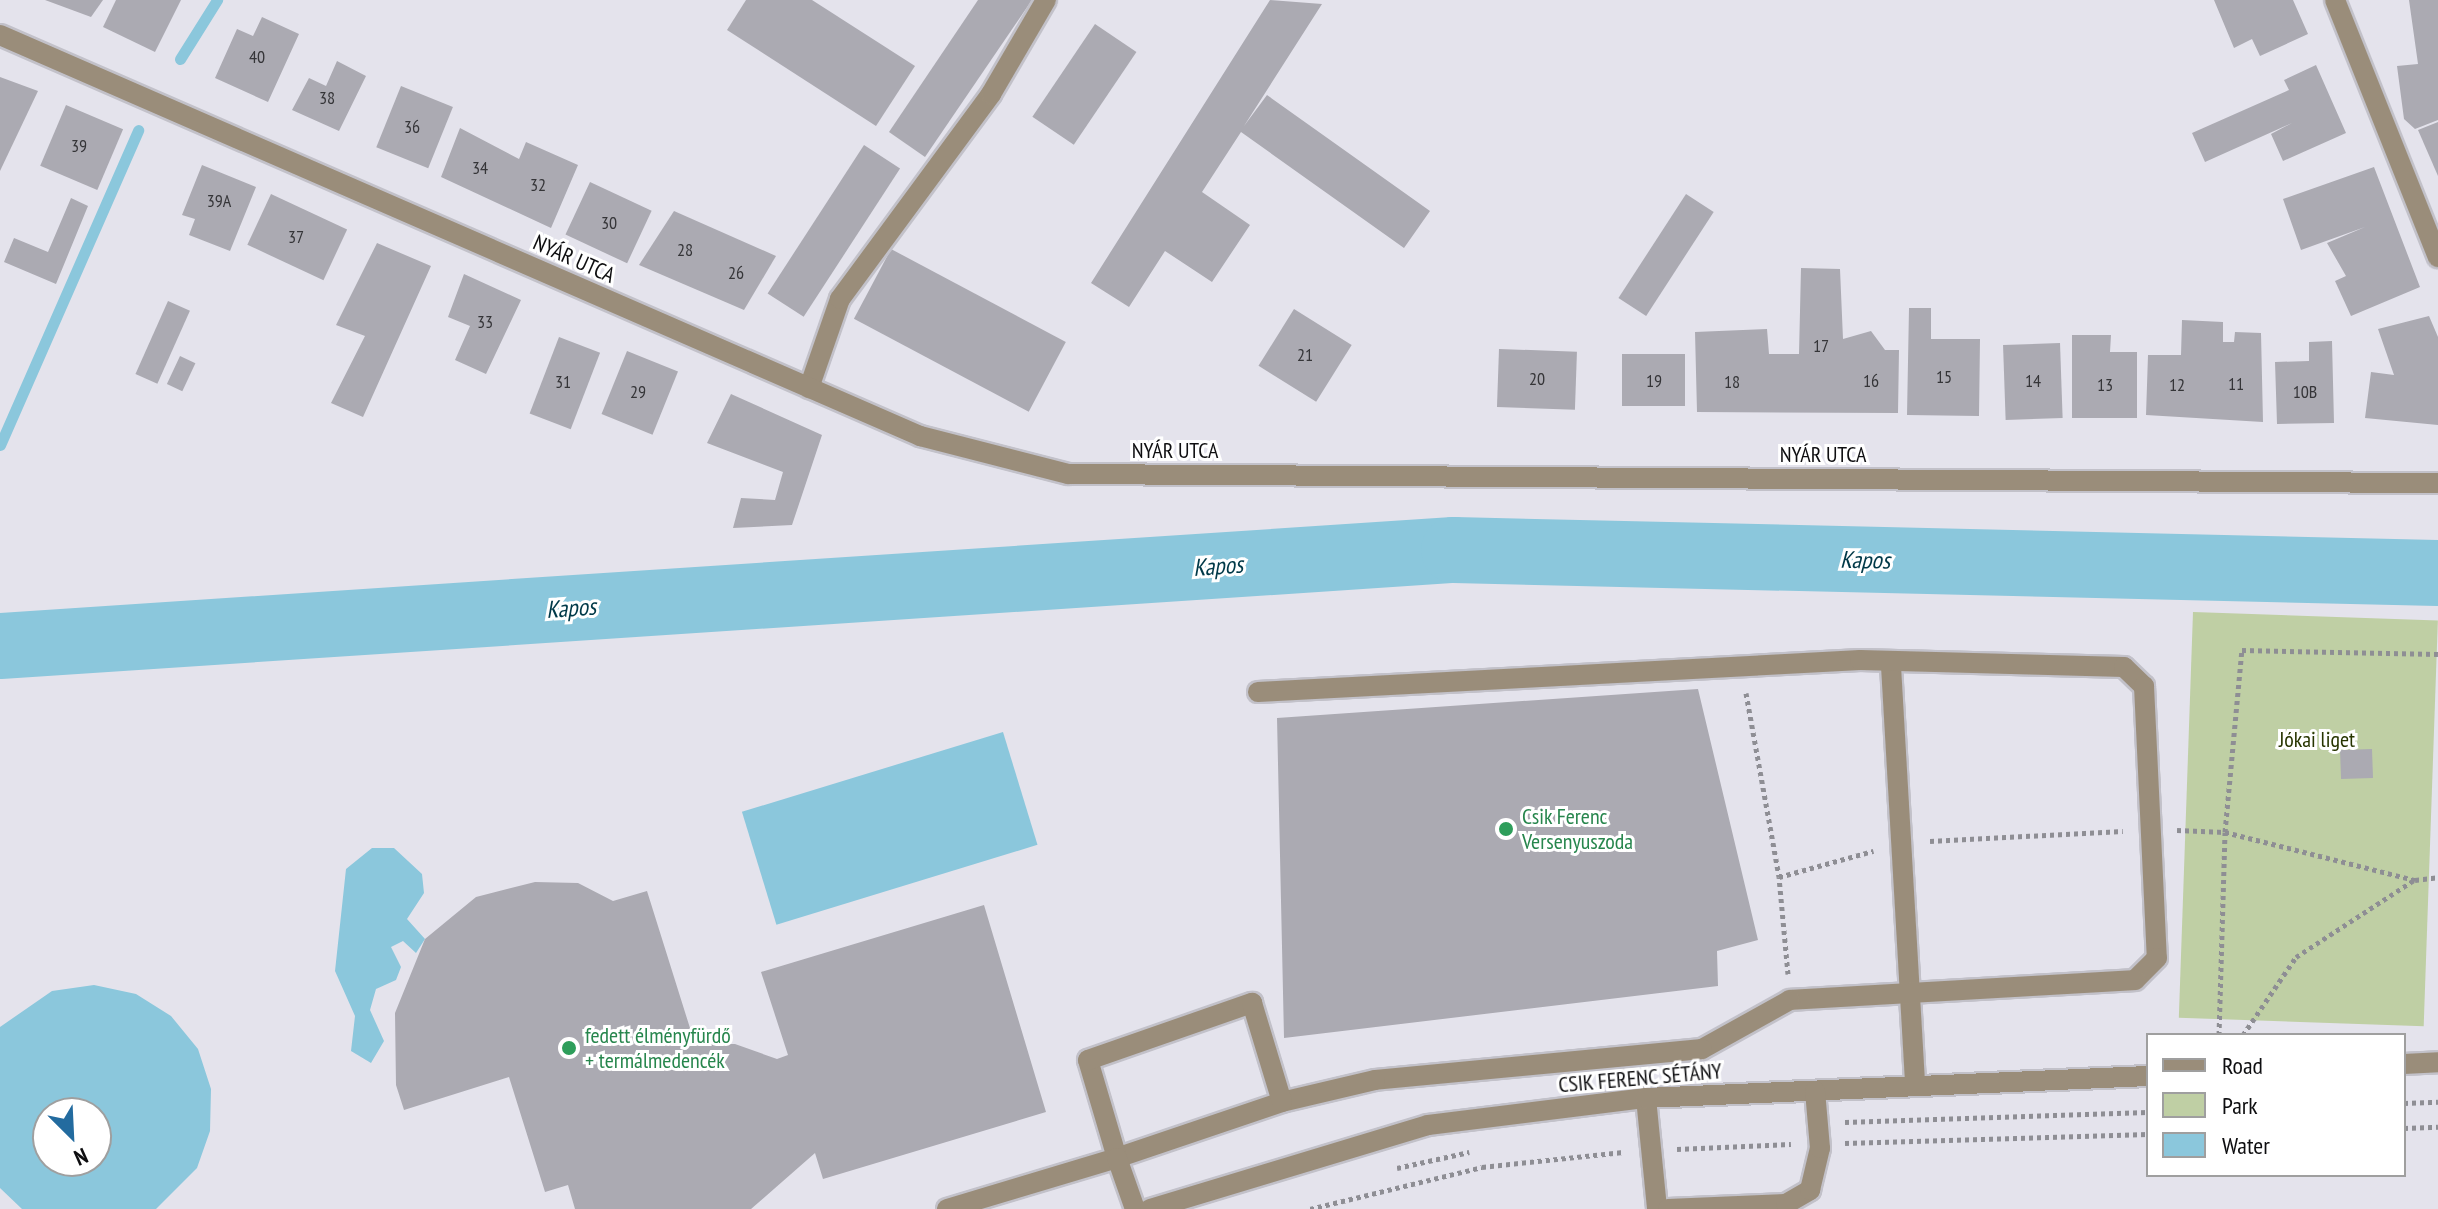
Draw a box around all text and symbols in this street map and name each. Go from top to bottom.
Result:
house number: 40 [249,46,265,68]
house number: 38 [319,87,335,109]
house number: 36 [404,116,420,138]
house number: 39 [71,135,87,157]
house number: 34 [472,157,488,179]
house number: 32 [530,174,546,196]
house number: 39A [207,190,231,212]
house number: 30 [601,212,617,234]
house number: 37 [288,226,304,248]
street label: NYÁR UTCA [529,229,619,289]
house number: 28 [677,239,693,261]
house number: 26 [728,262,744,284]
house number: 33 [477,311,493,333]
house number: 17 [1813,335,1829,357]
house number: 21 [1297,344,1313,366]
house number: 15 [1936,366,1952,388]
house number: 20 [1529,368,1545,390]
house number: 19 [1646,370,1662,392]
house number: 16 [1863,370,1879,392]
house number: 14 [2025,370,2041,392]
house number: 31 [555,371,571,393]
house number: 18 [1724,371,1740,393]
house number: 11 [2228,373,2244,395]
house number: 13 [2097,374,2113,396]
house number: 12 [2169,374,2185,396]
house number: 29 [630,381,646,403]
house number: 10B [2293,381,2317,403]
street label: NYÁR UTCA [1132,438,1218,464]
street label: NYÁR UTCA [1780,442,1866,468]
water label: Kapos [1840,545,1890,575]
water label: Kapos [1192,550,1244,582]
water label: Kapos [545,592,597,624]
park label: Jókai liget [2279,727,2355,753]
place label: Csik Ferenc Versenyuszoda [1522,803,1633,854]
marker: Csik Ferenc Versenyuszoda [1497,820,1515,838]
place label: fedett élményfürdő + termálmedencék [585,1022,731,1074]
legend [2146,1033,2406,1177]
marker: fedett élményfürdő + termálmedencék [560,1039,578,1057]
text: Road [2222,1050,2263,1081]
street label: CSIK FERENC SÉTÁNY [1557,1058,1723,1098]
text: Park [2222,1090,2258,1121]
north arrow [32,1097,112,1177]
text: Water [2222,1130,2270,1161]
text: N [70,1142,92,1172]

